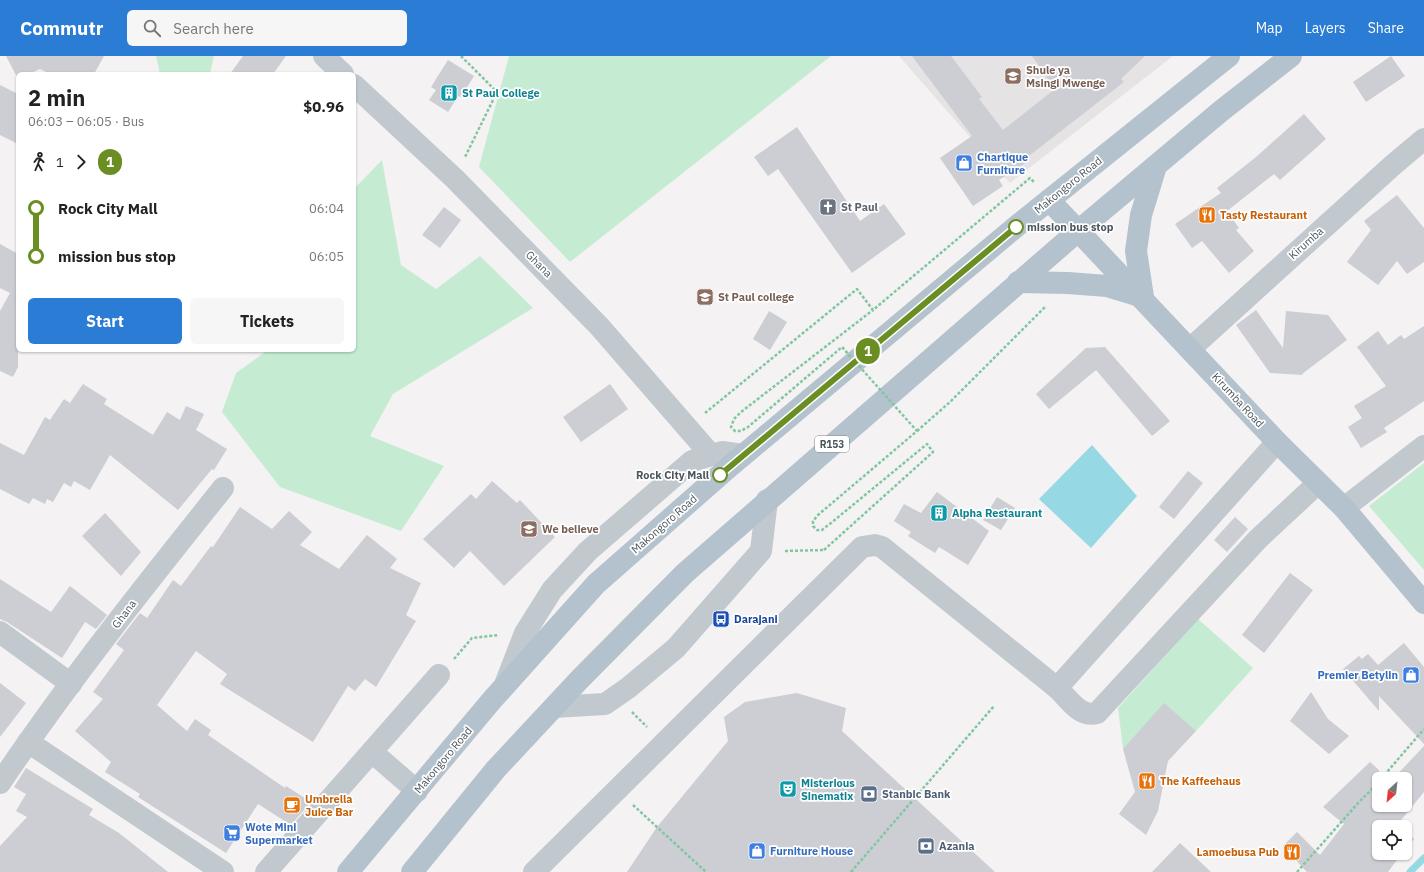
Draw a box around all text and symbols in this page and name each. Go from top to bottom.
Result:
search box [127,10,407,46]
text: Commutr [20,16,103,40]
icon: search [141,17,163,39]
text: Search here [173,19,254,38]
text: Map [1256,19,1283,37]
text: Layers [1305,19,1346,37]
text: Share [1368,19,1404,37]
place label: Shule ya Msingi Mwenge [1026,63,1105,90]
school or university icon: Shule ya Msingi Mwenge [1003,66,1023,86]
text: 2 min [28,83,85,112]
building icon: St Paul College [439,83,459,103]
place label: St Paul College [462,86,540,100]
text: $0.96 [303,97,344,116]
text: 06:03 – 06:05 · Bus [28,113,144,130]
place label: Chartique Furniture [977,150,1028,177]
icon: walk [28,151,50,173]
icon: forward [70,151,92,173]
text: 1 [106,153,114,171]
shop icon: Chartique Furniture [954,153,974,173]
text: 1 [56,154,64,171]
street label: Makongoro Road [1031,154,1105,216]
church icon: St Paul [818,197,838,217]
text: Rock City Mall [58,199,157,218]
text: 06:04 [309,200,344,217]
place label: St Paul [841,200,878,214]
restaurant icon: Tasty Restaurant [1197,205,1217,225]
place label: Tasty Restaurant [1220,208,1307,222]
marker: mission bus stop [1008,219,1024,235]
place label: mission bus stop [1027,220,1114,234]
street label: Kirumba [1286,224,1326,262]
text: mission bus stop [58,247,176,266]
text: 06:05 [309,248,344,265]
street label: Ghana [523,248,555,280]
school or university icon: St Paul college [695,287,715,307]
place label: St Paul college [718,290,794,304]
button: Start [28,298,182,344]
button: Tickets [190,298,344,344]
line badge: 1 [855,338,881,364]
text: 1 [864,342,872,360]
street label: Kirumba Road [1209,370,1267,430]
road number: R153 [815,436,849,452]
marker: Rock City Mall [712,467,728,483]
place label: Rock City Mall [636,468,710,482]
street label: Makongoro Road [628,492,700,556]
building icon: Alpha Restaurant [929,503,949,523]
place label: Alpha Restaurant [952,506,1042,520]
school or university icon: We believe [519,519,539,539]
place label: We believe [542,522,599,536]
street label: Ghana [109,597,139,631]
bus stop icon: Darajani [711,609,731,629]
place label: Darajani [734,612,778,626]
shop icon: Premier Betylin [1401,665,1421,685]
place label: Premier Betylin [1317,668,1398,682]
street label: Makongoro Road [411,724,475,796]
restaurant icon: The Kaffeehaus [1137,771,1157,791]
north arrow [1372,772,1412,812]
map controls [1372,772,1412,860]
place label: The Kaffeehaus [1160,774,1241,788]
place label: Misterious Sinematix [801,776,855,803]
theatre icon: Misterious Sinematix [778,779,798,799]
bank icon: Stanbic Bank [859,784,879,804]
place label: Stanbic Bank [882,787,951,801]
place label: Umbrella Juice Bar [305,792,354,819]
cafe icon: Umbrella Juice Bar [282,795,302,815]
place label: Wote Mini Supermarket [245,820,313,847]
button: locate [1372,820,1412,860]
supermarket icon: Wote Mini Supermarket [222,823,242,843]
bank icon: Azania [916,836,936,856]
place label: Azania [939,839,975,853]
shop icon: Furniture House [747,841,767,861]
restaurant icon: Lamoebusa Pub [1282,842,1302,862]
place label: Furniture House [770,844,853,858]
place label: Lamoebusa Pub [1197,845,1279,859]

